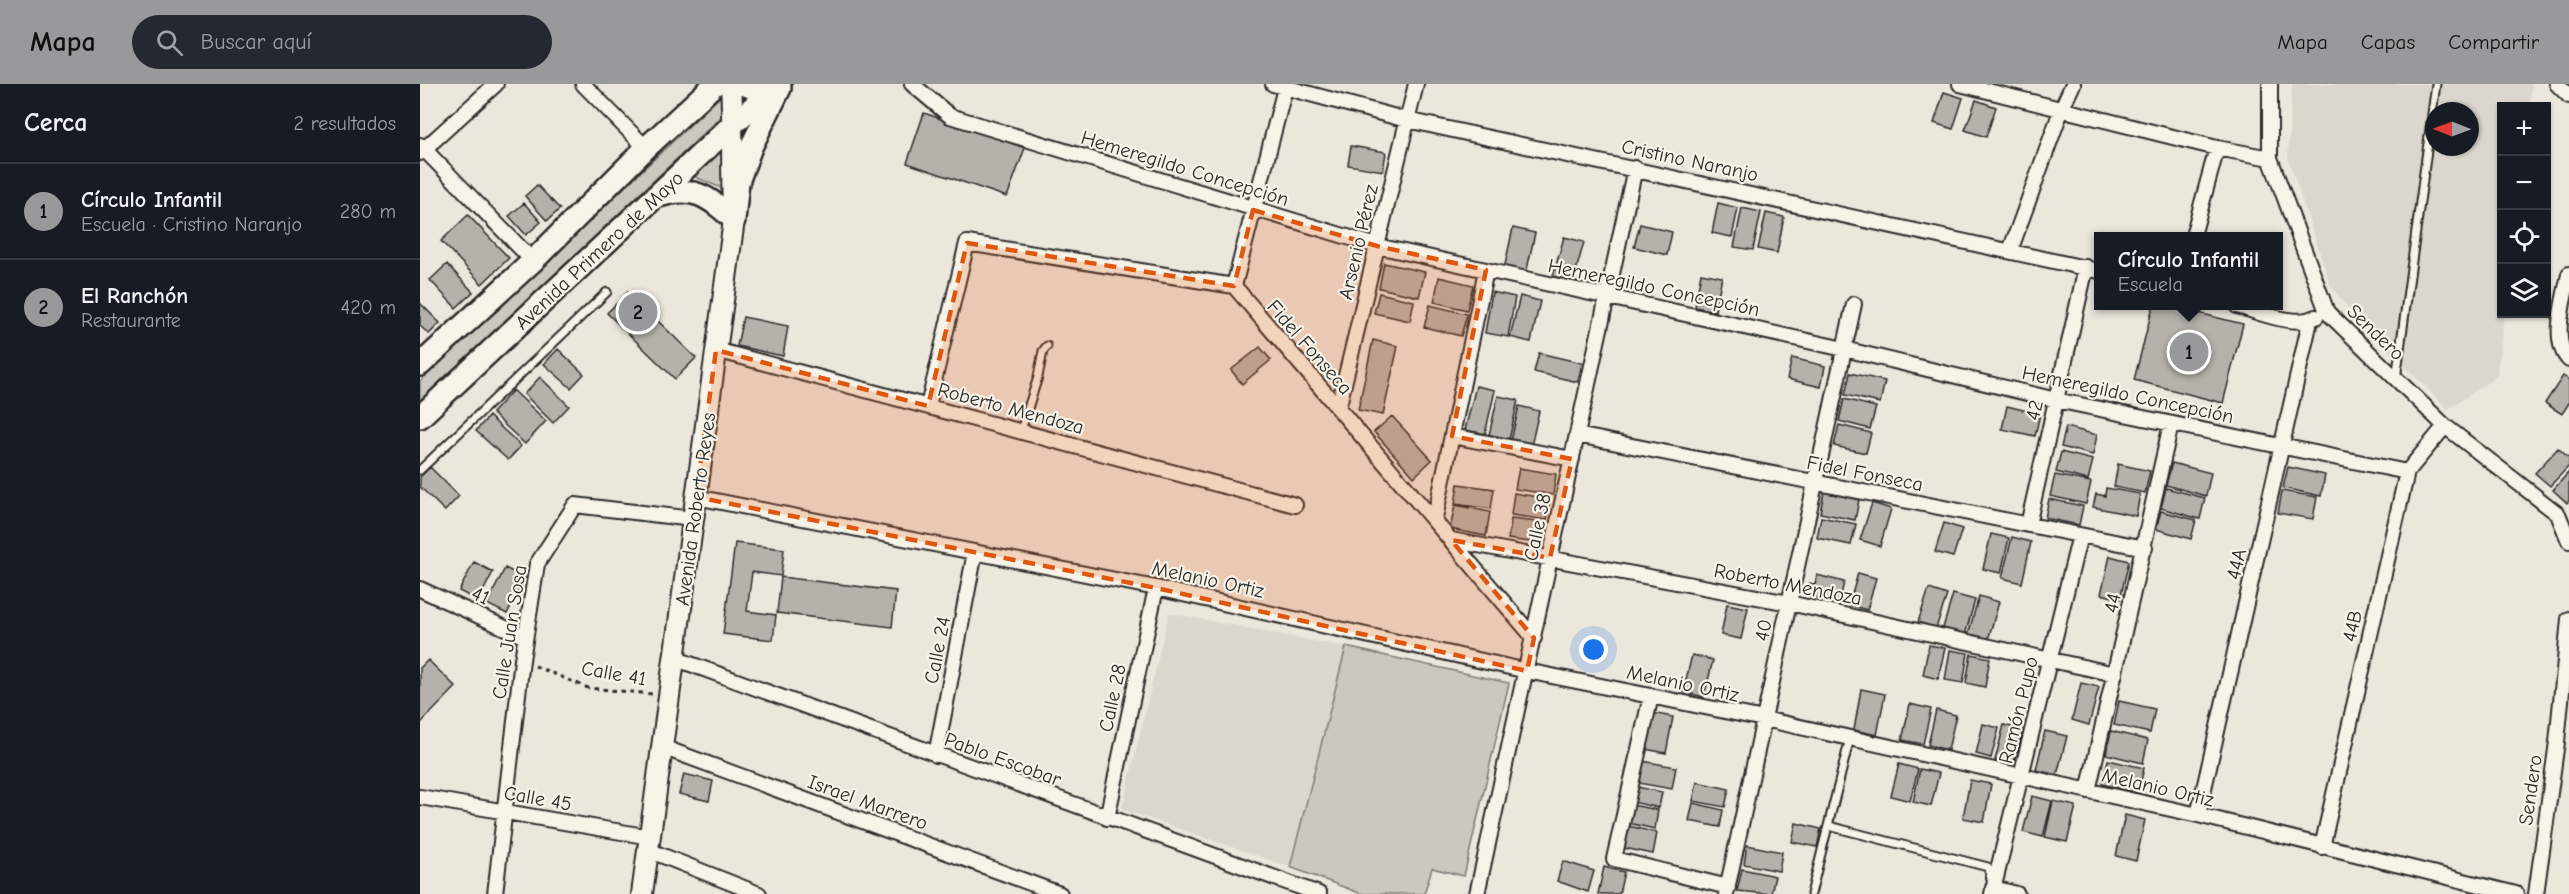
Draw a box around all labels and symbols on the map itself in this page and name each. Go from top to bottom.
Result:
north arrow [2425,102,2479,156]
street label: Hemeregildo Concepción [1078,126,1292,211]
street label: Cristino Naranjo [1619,135,1760,186]
street label: Avenida Primero de Mayo [511,166,688,334]
street label: Arsenio Pérez [1334,182,1383,302]
street label: Hemeregildo Concepción [1546,254,1762,321]
pin: 2 [618,290,658,334]
street label: Fidel Fonseca [1262,295,1357,399]
street label: Sendero [2342,299,2409,365]
pin: 1 [2170,330,2208,374]
street label: Hemeregildo Concepción [2020,361,2236,428]
street label: Roberto Mendoza [935,378,1086,439]
street label: 42 [2021,398,2048,423]
street label: Avenida Roberto Reyes [671,411,720,607]
street label: Fidel Fonseca [1805,451,1925,496]
street label: Calle 38 [1519,491,1556,563]
street label: 44A [2222,546,2251,582]
street label: Melanio Ortiz [1150,556,1266,603]
street label: Roberto Mendoza [1712,559,1864,610]
street label: Calle Juan Sosa [488,563,531,701]
street label: 41 [468,581,494,610]
street label: 44 [2099,591,2126,615]
street label: 44B [2338,608,2367,644]
street label: Calle 24 [920,614,955,686]
street label: 40 [1750,617,1777,643]
your location [1579,635,1608,664]
street label: Ramón Pupo [1994,654,2043,766]
street label: Calle 41 [580,656,648,691]
street label: Melanio Ortiz [1625,660,1741,707]
street label: Calle 28 [1094,662,1131,734]
street label: Pablo Escobar [941,728,1064,791]
street label: Sendero [2514,753,2547,827]
street label: Melanio Ortiz [2100,763,2216,812]
street label: Israel Marrero [805,770,931,835]
street label: Calle 45 [502,781,574,816]

